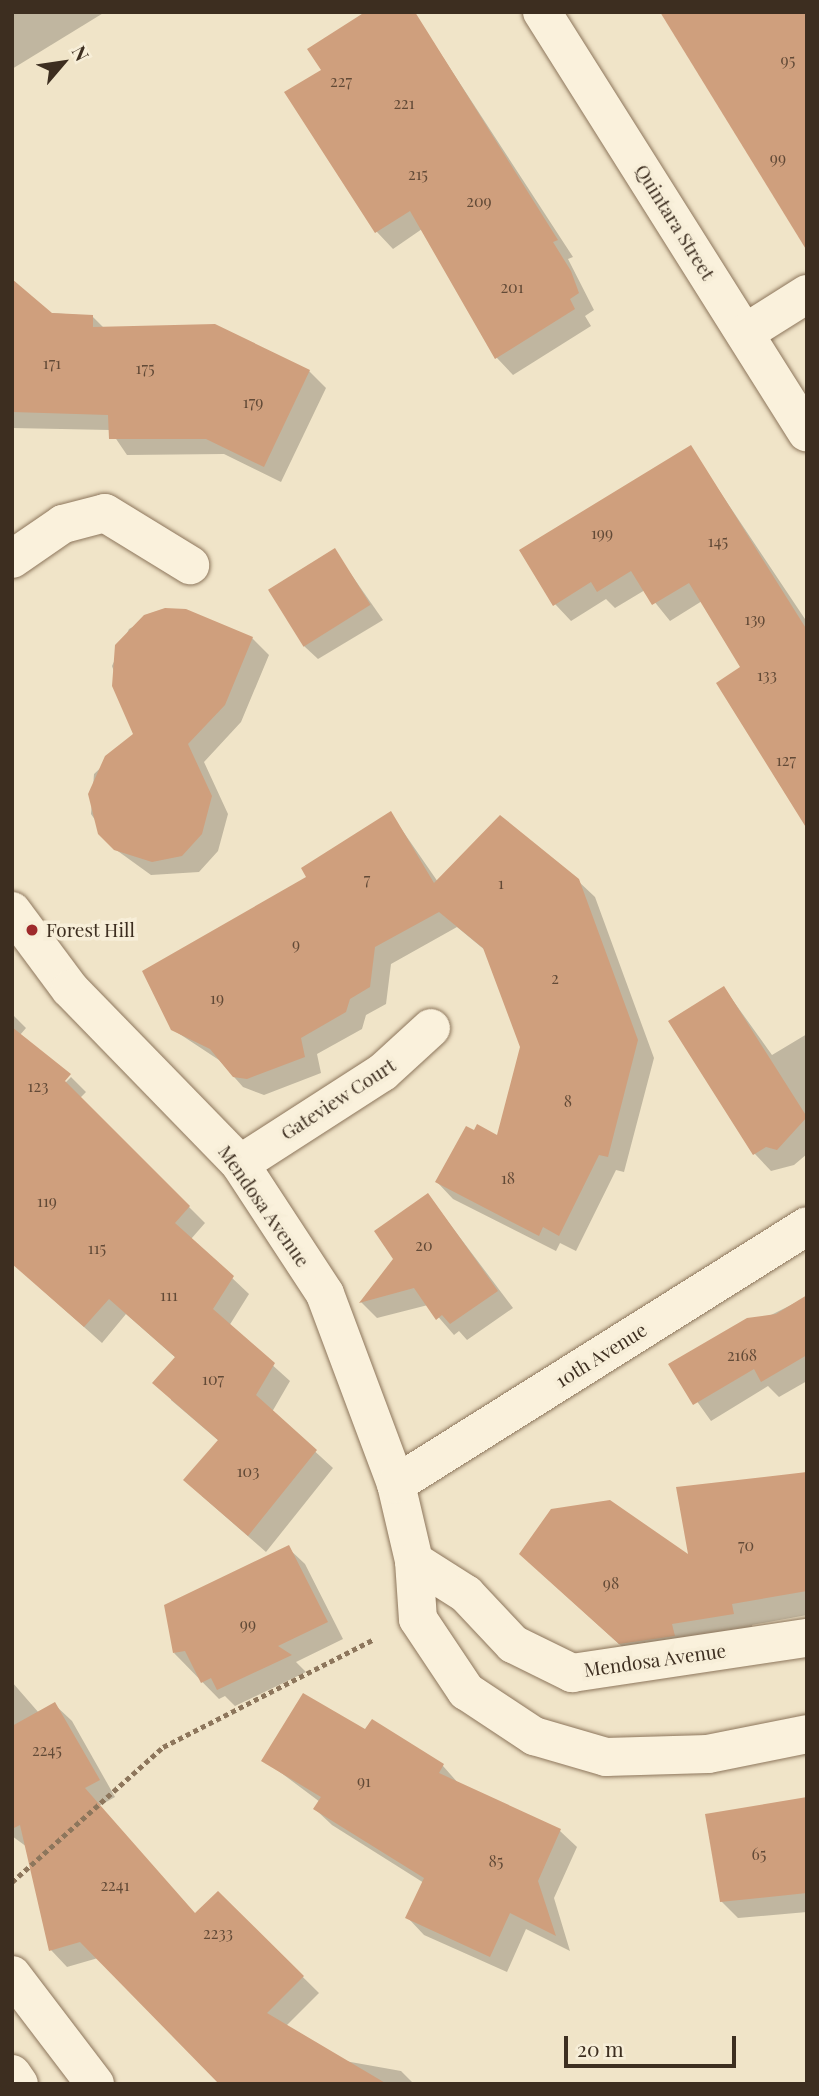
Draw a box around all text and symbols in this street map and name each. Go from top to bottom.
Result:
north arrow [28,28,98,98]
text: N [67,41,96,65]
house number: 95 [781,50,795,70]
house number: 227 [330,71,352,91]
house number: 221 [393,93,415,113]
house number: 99 [770,148,786,168]
street label: Quintara Street [630,160,720,284]
house number: 215 [408,164,428,184]
house number: 209 [466,191,492,211]
house number: 201 [500,277,524,297]
house number: 171 [43,353,61,373]
house number: 175 [135,358,155,378]
house number: 179 [243,392,263,412]
house number: 199 [591,523,613,543]
house number: 145 [708,531,728,551]
house number: 139 [744,609,766,629]
house number: 133 [757,665,777,685]
house number: 127 [776,750,796,770]
house number: 7 [364,869,370,889]
house number: 1 [498,873,504,893]
place label: Forest Hill [46,919,135,941]
marker: Forest Hill [24,922,40,938]
house number: 9 [292,934,300,954]
house number: 2 [551,968,559,988]
house number: 19 [210,988,224,1008]
street label: Gateview Court [276,1053,400,1145]
house number: 123 [28,1076,48,1096]
house number: 8 [564,1091,572,1111]
street label: Mendosa Avenue [213,1140,315,1272]
house number: 18 [501,1168,515,1188]
house number: 119 [37,1191,57,1211]
house number: 20 [415,1235,433,1255]
house number: 115 [88,1238,106,1258]
house number: 111 [160,1285,178,1305]
street label: 10th Avenue [551,1318,651,1392]
house number: 2168 [727,1345,757,1365]
house number: 107 [202,1369,224,1389]
house number: 103 [237,1461,259,1481]
house number: 70 [738,1535,754,1555]
house number: 98 [603,1573,619,1593]
house number: 99 [240,1614,256,1634]
street label: Mendosa Avenue [582,1639,728,1681]
house number: 2245 [32,1740,62,1760]
house number: 91 [357,1771,371,1791]
house number: 65 [752,1844,766,1864]
house number: 85 [489,1851,503,1871]
house number: 2241 [100,1875,130,1895]
house number: 2233 [203,1923,233,1943]
scale bar [567,2022,738,2066]
text: 20 m [577,2034,624,2062]

